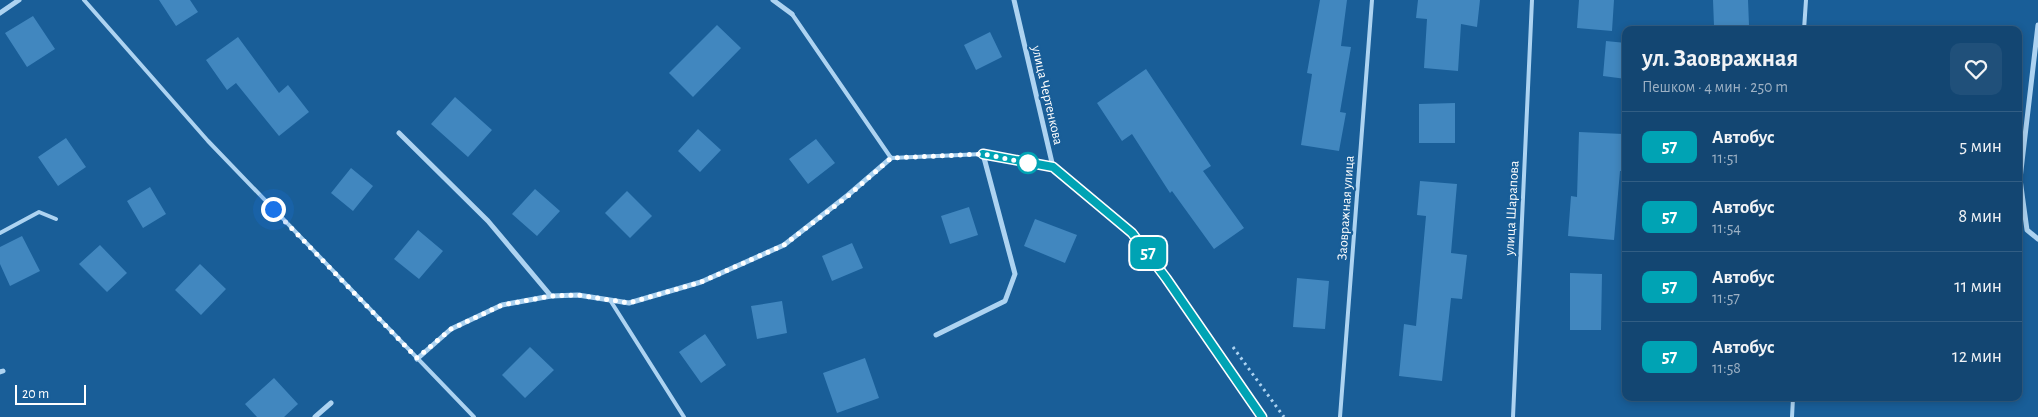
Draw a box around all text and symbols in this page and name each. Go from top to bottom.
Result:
street label: улица Чертенкова [1029,43,1065,147]
button: heart [1950,43,2002,95]
text: ул. Заовражная [1642,47,1798,71]
text: Пешком · 4 мин · 250 m [1642,79,1788,95]
text: Автобус [1712,128,1775,147]
text: 5 мин [1959,137,2002,156]
text: 57 [1662,138,1677,156]
text: 11:51 [1712,150,1739,166]
unlabelled marker [1017,152,1039,174]
street label: Заовражная улица [1335,155,1357,261]
street label: улица Шарапова [1502,160,1522,257]
your location [261,197,286,222]
text: Автобус [1712,198,1775,217]
text: 8 мин [1958,207,2002,226]
text: 57 [1662,208,1677,226]
text: 11:54 [1712,220,1741,236]
line badge: 57 [1126,237,1170,269]
text: 57 [1140,244,1156,262]
text: Автобус [1712,268,1775,287]
text: 11 мин [1954,277,2002,296]
text: 57 [1662,278,1677,296]
text: 11:57 [1712,290,1740,306]
text: Автобус [1712,338,1775,357]
text: 12 мин [1952,347,2002,366]
text: 57 [1662,348,1677,366]
text: 11:58 [1712,360,1741,376]
scale bar [15,382,86,405]
text: 20 m [22,387,49,401]

